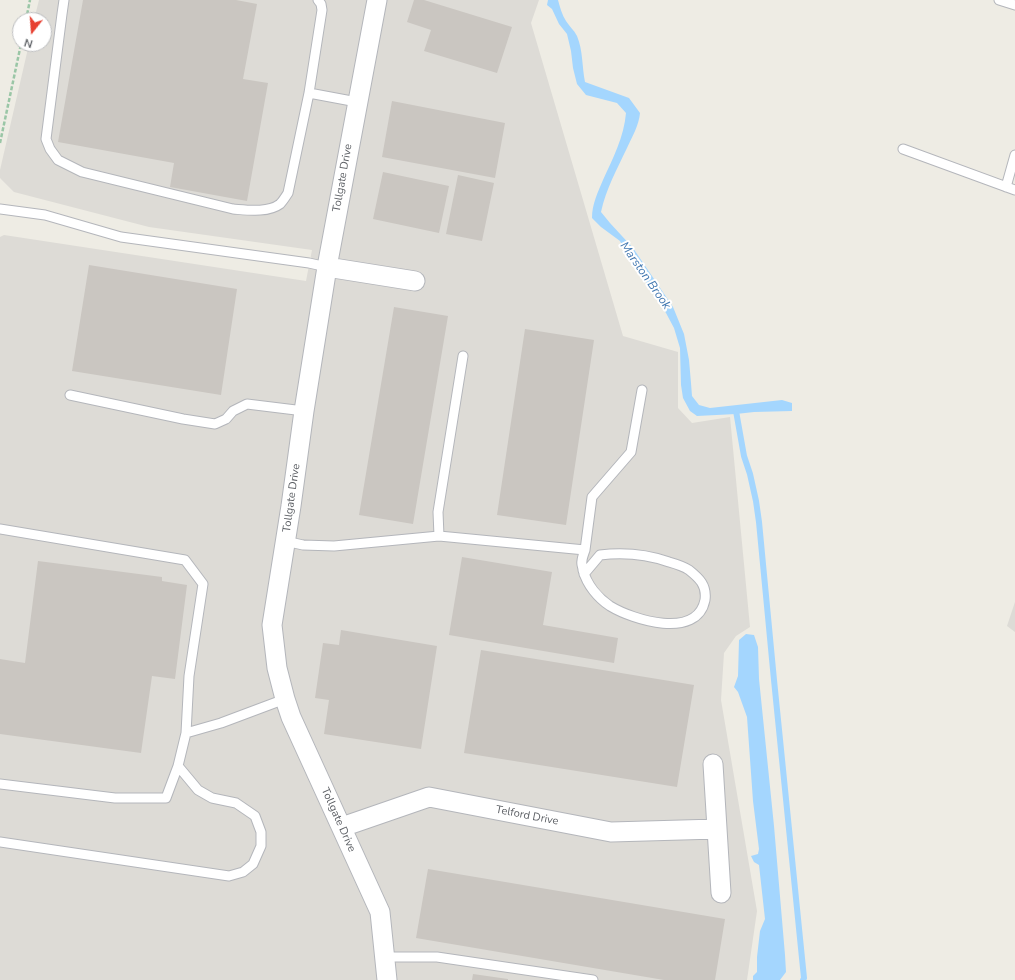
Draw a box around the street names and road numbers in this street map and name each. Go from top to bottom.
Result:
street label: Tollgate Drive [330,143,356,213]
street label: Tollgate Drive [281,463,303,533]
street label: Tollgate Drive [318,786,358,854]
street label: Telford Drive [495,803,559,829]

